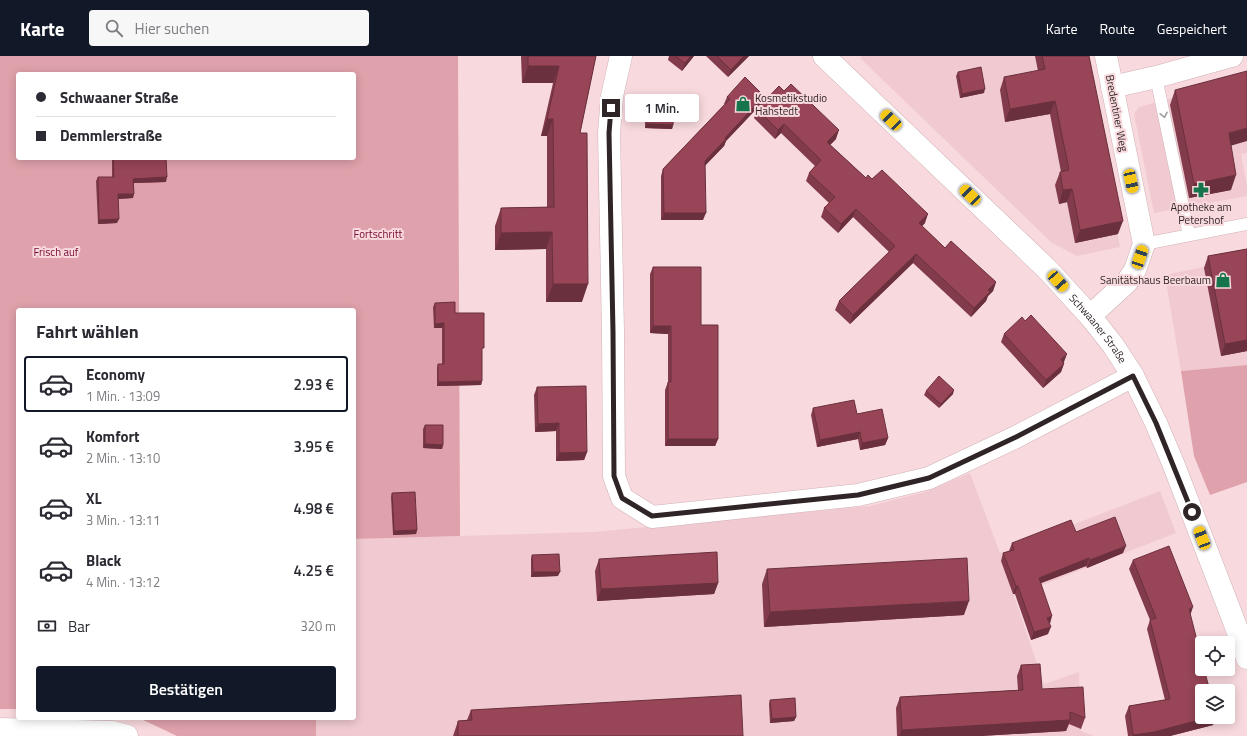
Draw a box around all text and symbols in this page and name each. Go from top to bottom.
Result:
search box [89,10,369,46]
text: Karte [20,14,65,43]
icon: search [103,17,125,39]
text: Hier suchen [135,17,209,40]
text: Karte [1046,18,1078,39]
text: Route [1100,18,1135,39]
text: Gespeichert [1157,18,1227,39]
street label: Bredentiner Weg [1102,73,1132,153]
text: Schwaaner Straße [60,86,178,109]
place label: Kosmetikstudio Hahstedt [755,90,827,119]
callout: 1 Min. [625,94,699,122]
shop icon: Kosmetikstudio Hahstedt [734,95,752,113]
text: 1 Min. [645,98,679,118]
route end [602,99,620,117]
car [878,107,904,133]
one-way arrow [1160,112,1168,118]
text: Demmlerstraße [60,124,162,147]
car [1123,168,1139,194]
pharmacy icon: Apotheke am Petershof [1192,181,1210,199]
car [957,182,983,208]
place label: Apotheke am Petershof [1170,199,1232,228]
park label: Fortschritt [354,226,403,242]
park label: Frisch auf [33,244,79,260]
car [1131,244,1149,270]
car [1046,268,1070,294]
shop icon: Sanitätshaus Beerbaum [1214,271,1232,289]
place label: Sanitätshaus Beerbaum [1100,272,1211,288]
street label: Schwaaner Straße [1066,290,1131,367]
text: Fahrt wählen [36,318,139,345]
text: Economy [86,363,145,386]
icon: car [38,366,74,402]
text: 2.93 € [294,373,334,396]
text: 1 Min. · 13:09 [86,386,160,406]
text: Komfort [86,425,140,448]
icon: car [38,428,74,464]
text: 3.95 € [294,435,334,458]
text: 2 Min. · 13:10 [86,448,160,468]
text: XL [86,487,102,510]
icon: car [38,490,74,526]
text: 4.98 € [294,497,334,520]
route start [1183,503,1201,521]
text: 3 Min. · 13:11 [86,510,160,530]
car [1192,525,1212,551]
text: Black [86,549,121,572]
icon: car [38,552,74,588]
text: 4.25 € [294,559,334,582]
text: 4 Min. · 13:12 [86,572,160,592]
icon: cash [36,615,58,637]
text: Bar [68,615,90,638]
text: 320 m [300,616,336,636]
map controls [1195,636,1235,724]
button: locate [1195,636,1235,676]
button: Bestätigen [36,666,336,712]
button: layers [1195,684,1235,724]

